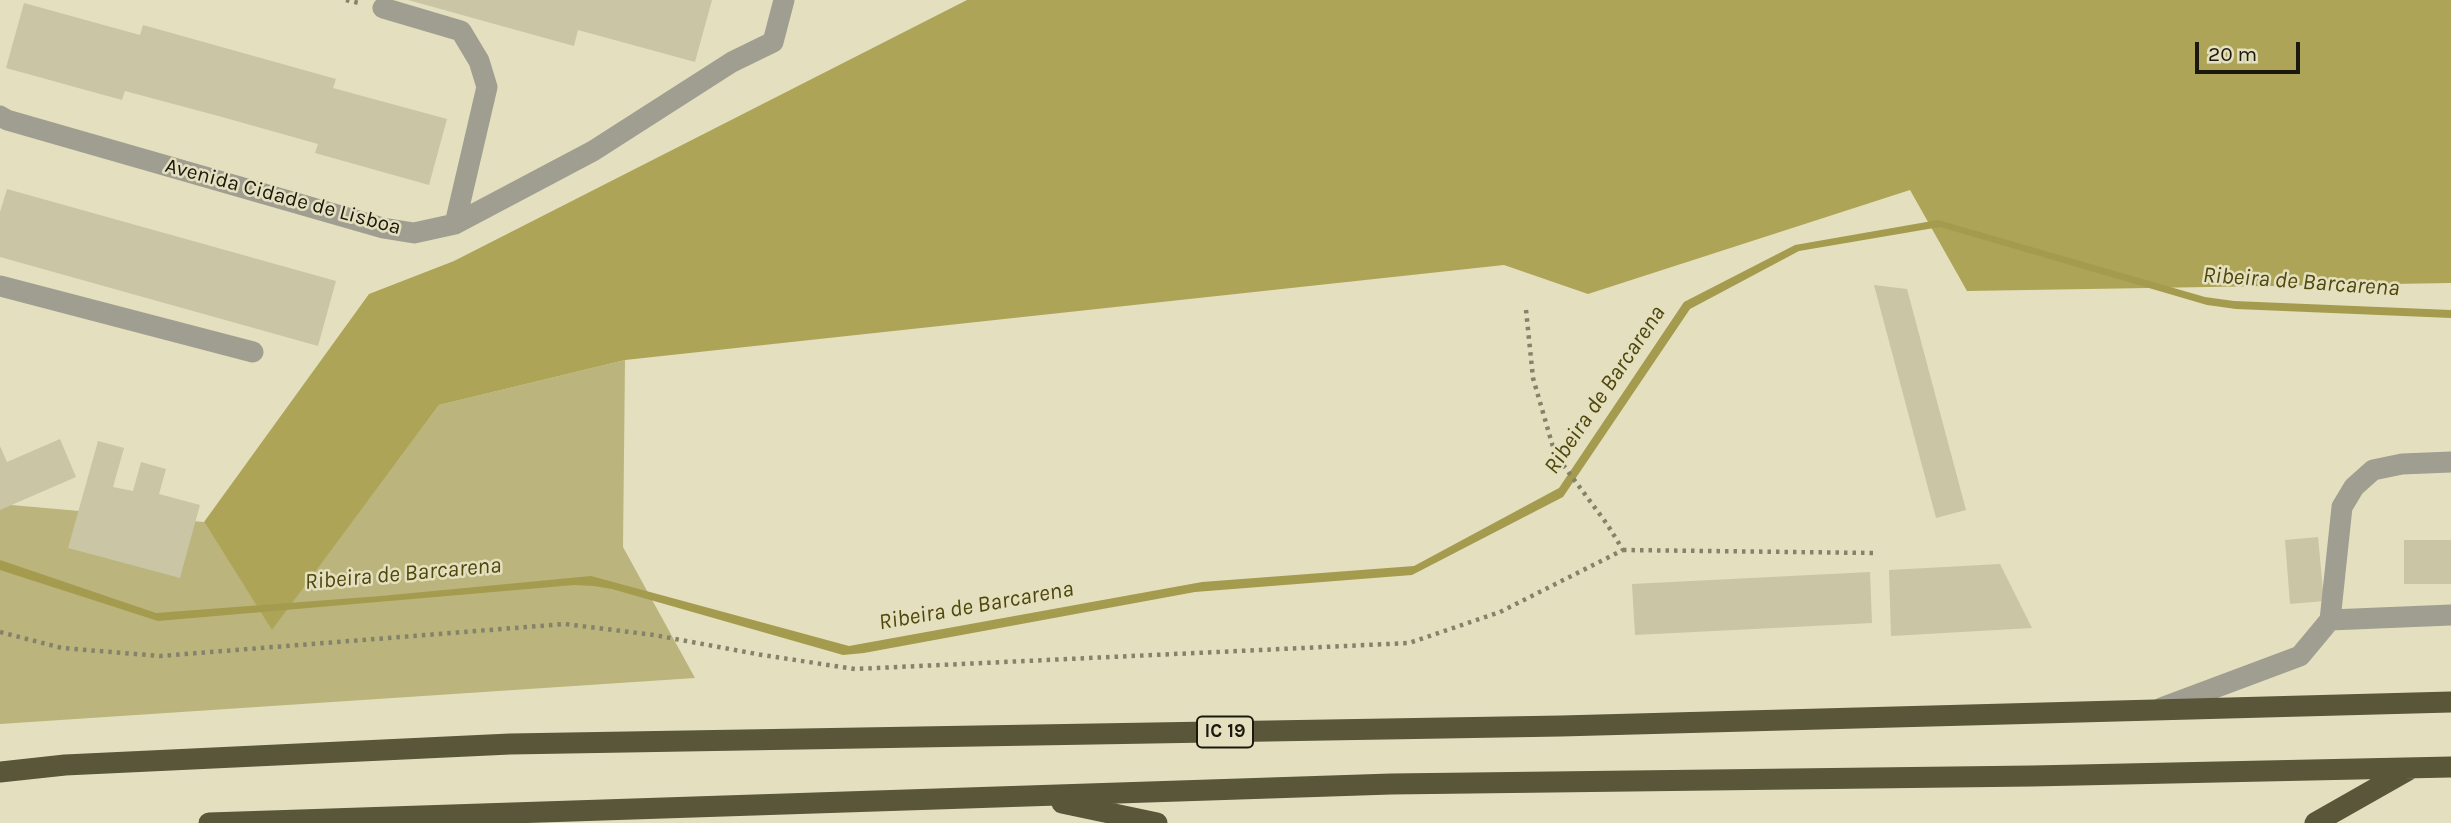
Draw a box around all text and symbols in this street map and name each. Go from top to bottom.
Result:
scale bar [2199,28,2304,72]
text: 20 m [2208,42,2257,66]
street label: Avenida Cidade de Lisboa [162,153,404,241]
water label: Ribeira de Barcarena [2202,261,2400,303]
water label: Ribeira de Barcarena [1538,300,1672,480]
water label: Ribeira de Barcarena [304,552,502,596]
water label: Ribeira de Barcarena [876,575,1076,637]
road number: IC 19 [1197,716,1253,748]

